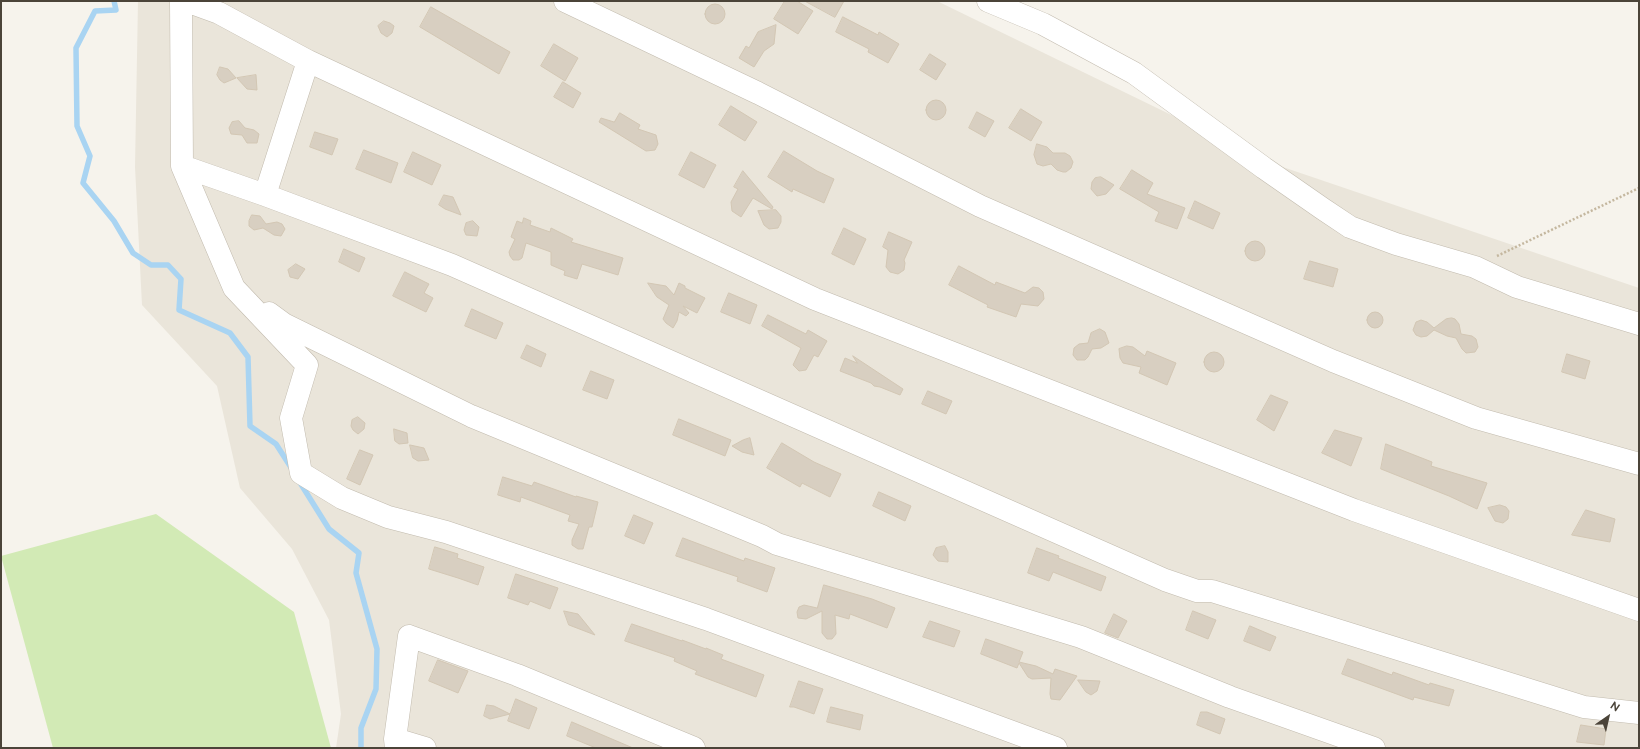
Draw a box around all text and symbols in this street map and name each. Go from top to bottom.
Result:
north arrow [1588,697,1628,737]
text: N [1608,699,1622,714]

